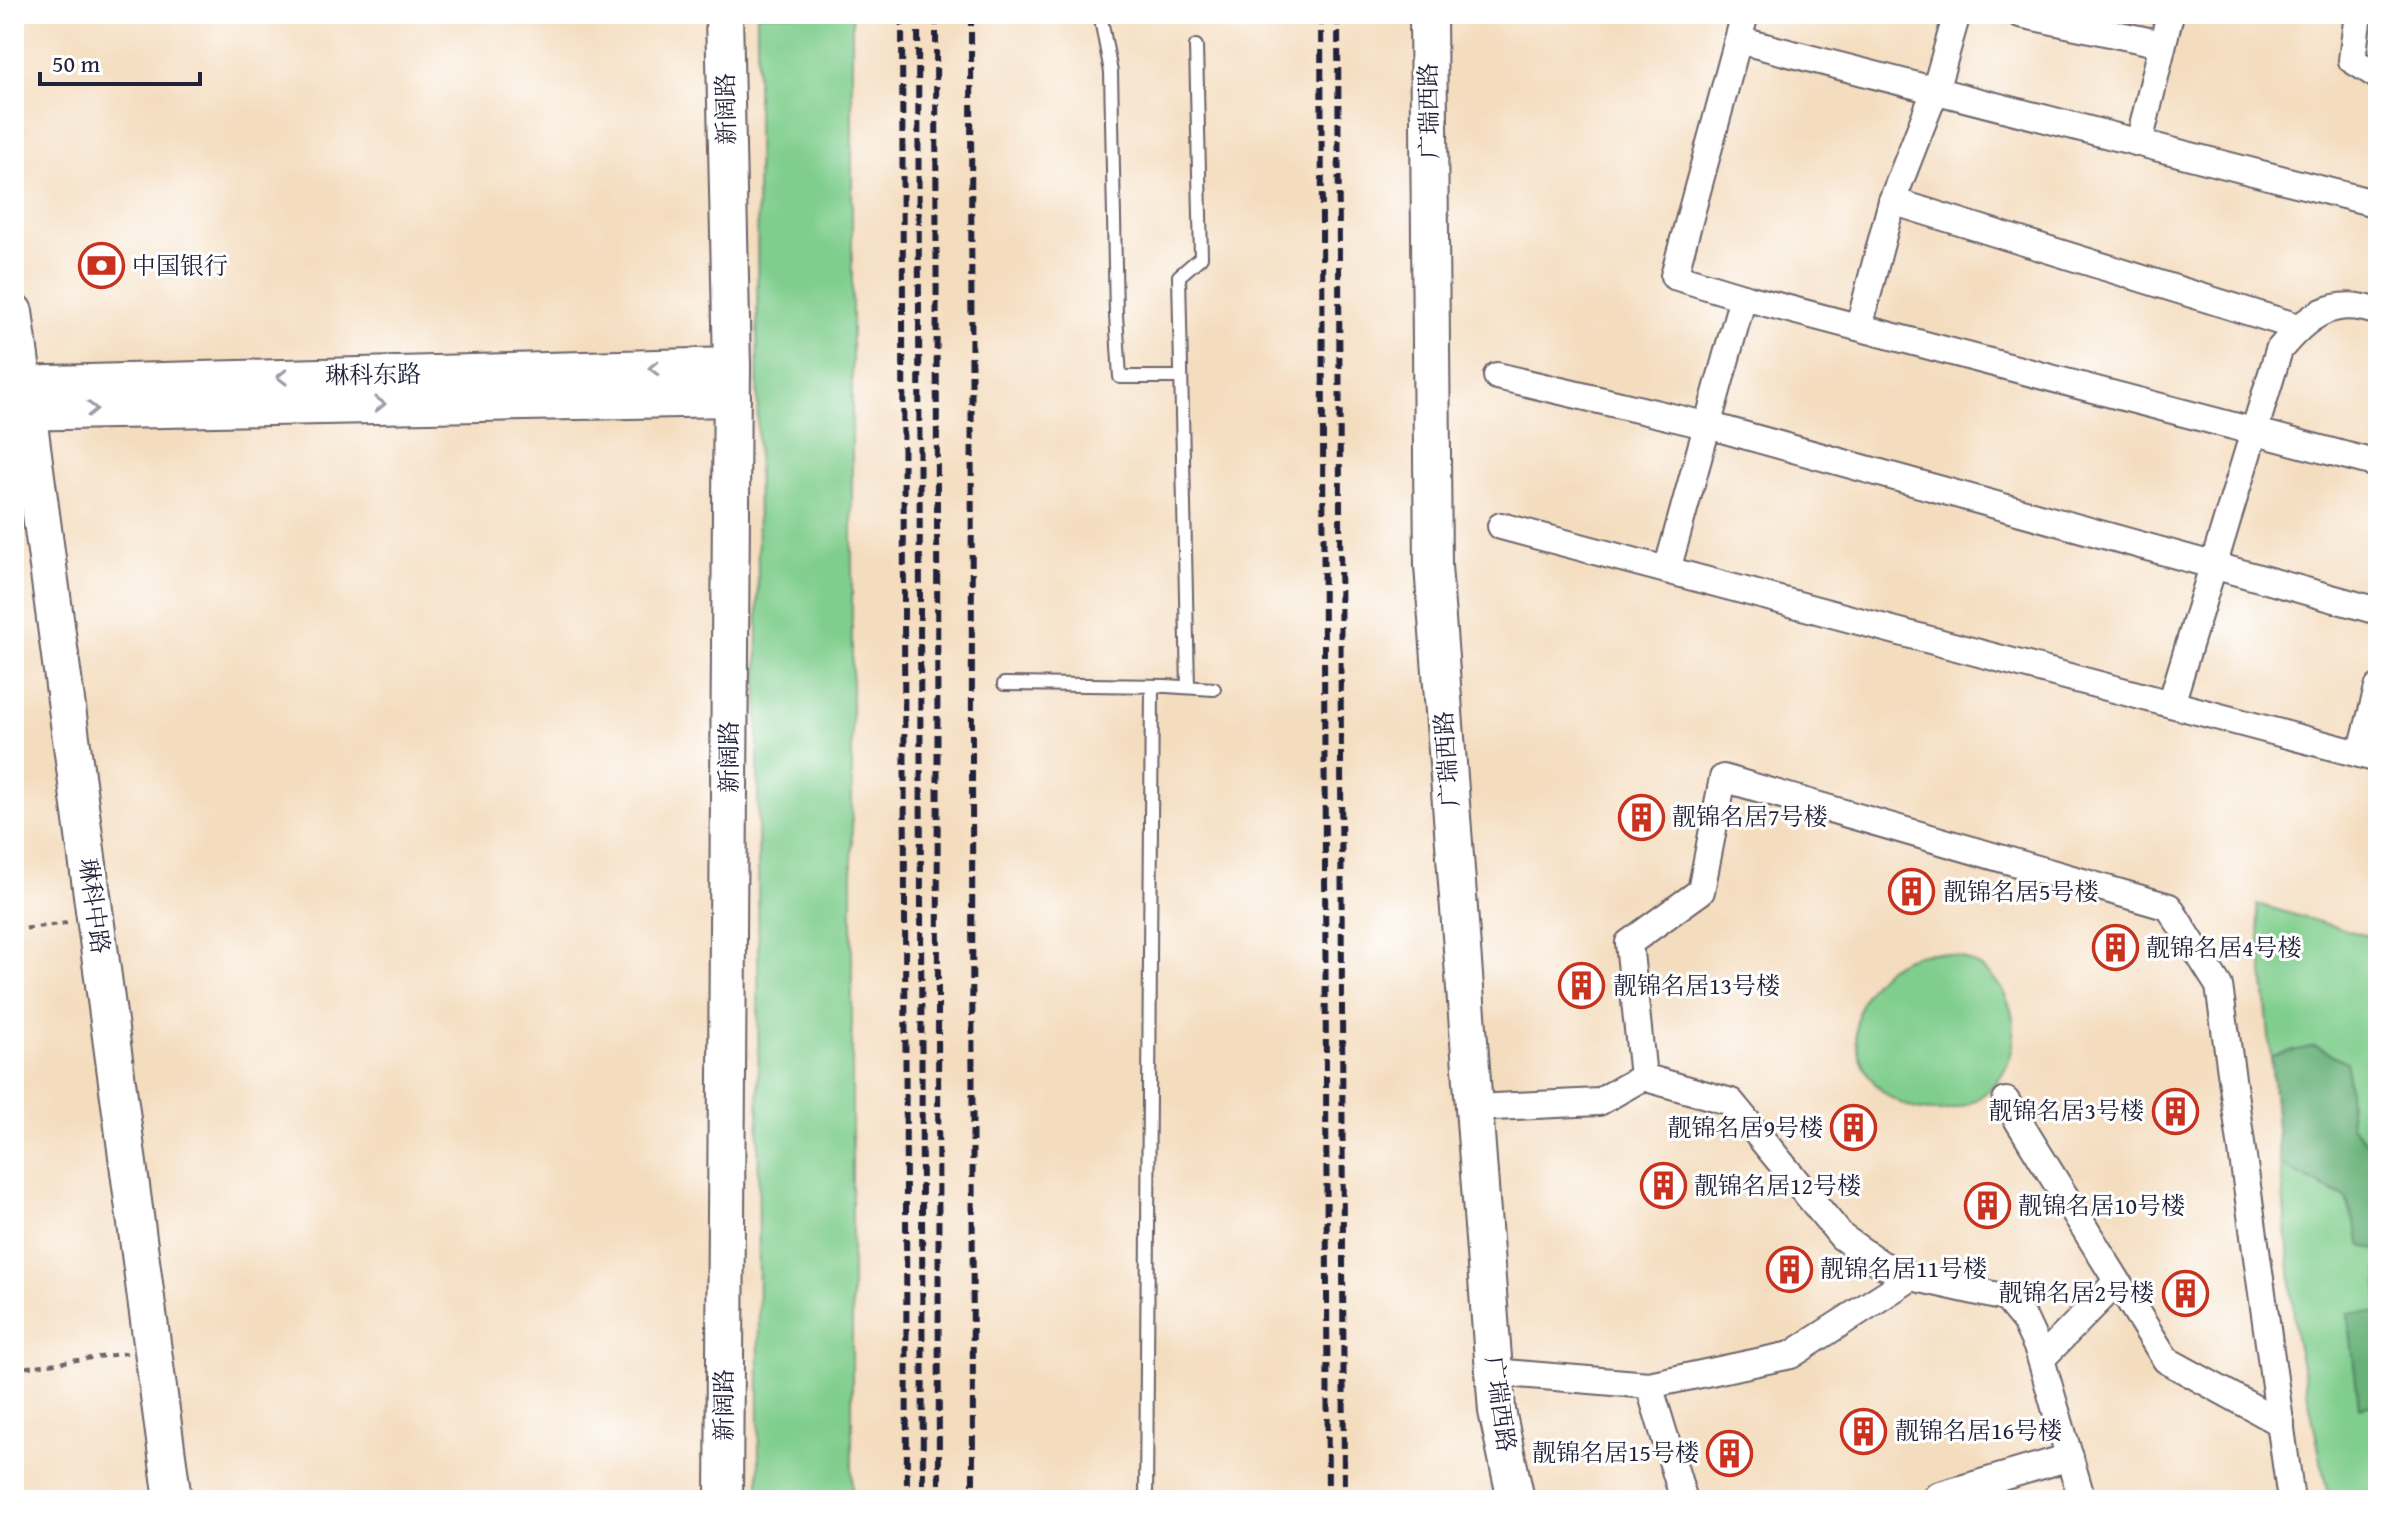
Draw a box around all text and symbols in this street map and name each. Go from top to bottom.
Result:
scale bar [40,36,200,86]
text: 50 m [52,46,100,81]
street label: 广瑞西路 [1410,63,1447,159]
street label: 新阔路 [707,73,744,145]
bank icon: 中国银行 [77,242,125,290]
place label: 中国银行 [132,248,228,283]
street label: 琳科东路 [325,356,421,393]
one-way arrow [647,359,660,376]
one-way arrow [275,368,288,386]
one-way arrow [374,395,387,413]
one-way arrow [86,400,99,418]
street label: 广瑞西路 [1426,710,1467,808]
street label: 新阔路 [711,721,746,793]
building icon: 靓锦名居7号楼 [1617,793,1665,841]
place label: 靓锦名居7号楼 [1672,799,1828,834]
street label: 琳科中路 [70,856,119,956]
building icon: 靓锦名居5号楼 [1888,868,1936,916]
place label: 靓锦名居5号楼 [1943,874,2099,909]
building icon: 靓锦名居4号楼 [2091,924,2139,972]
place label: 靓锦名居4号楼 [2146,930,2302,965]
building icon: 靓锦名居13号楼 [1558,962,1606,1010]
place label: 靓锦名居13号楼 [1613,968,1780,1003]
building icon: 靓锦名居3号楼 [2151,1087,2199,1135]
place label: 靓锦名居3号楼 [1988,1093,2144,1128]
building icon: 靓锦名居9号楼 [1830,1104,1878,1152]
place label: 靓锦名居9号楼 [1667,1110,1823,1145]
building icon: 靓锦名居12号楼 [1639,1162,1687,1210]
place label: 靓锦名居12号楼 [1694,1168,1861,1203]
building icon: 靓锦名居10号楼 [1963,1182,2011,1230]
place label: 靓锦名居10号楼 [2018,1188,2185,1223]
building icon: 靓锦名居11号楼 [1765,1245,1813,1293]
place label: 靓锦名居11号楼 [1820,1251,1987,1286]
building icon: 靓锦名居2号楼 [2161,1269,2209,1317]
place label: 靓锦名居2号楼 [1998,1275,2154,1310]
street label: 广瑞西路 [1476,1354,1525,1454]
street label: 新阔路 [706,1369,741,1441]
building icon: 靓锦名居16号楼 [1840,1407,1888,1455]
place label: 靓锦名居16号楼 [1895,1413,2062,1448]
building icon: 靓锦名居15号楼 [1706,1429,1754,1477]
place label: 靓锦名居15号楼 [1532,1435,1699,1470]

